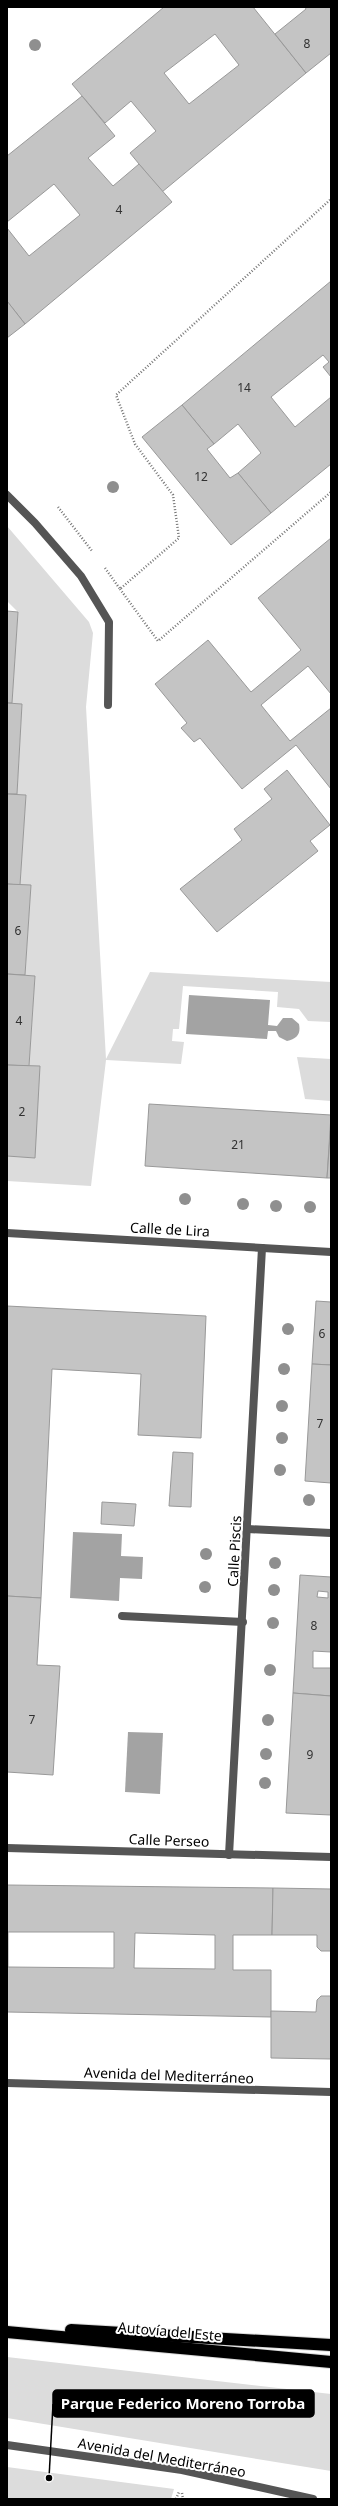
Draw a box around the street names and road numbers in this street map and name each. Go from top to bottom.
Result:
street label: Calle de Lira [130,1217,210,1241]
street label: Calle Piscis [223,1515,245,1587]
street label: Calle Perseo [128,1829,210,1851]
street label: Avenida del Mediterráneo [84,2063,254,2087]
street label: Autovía del Este [117,2317,223,2345]
street label: Avenida del Mediterráneo [77,2433,247,2481]

